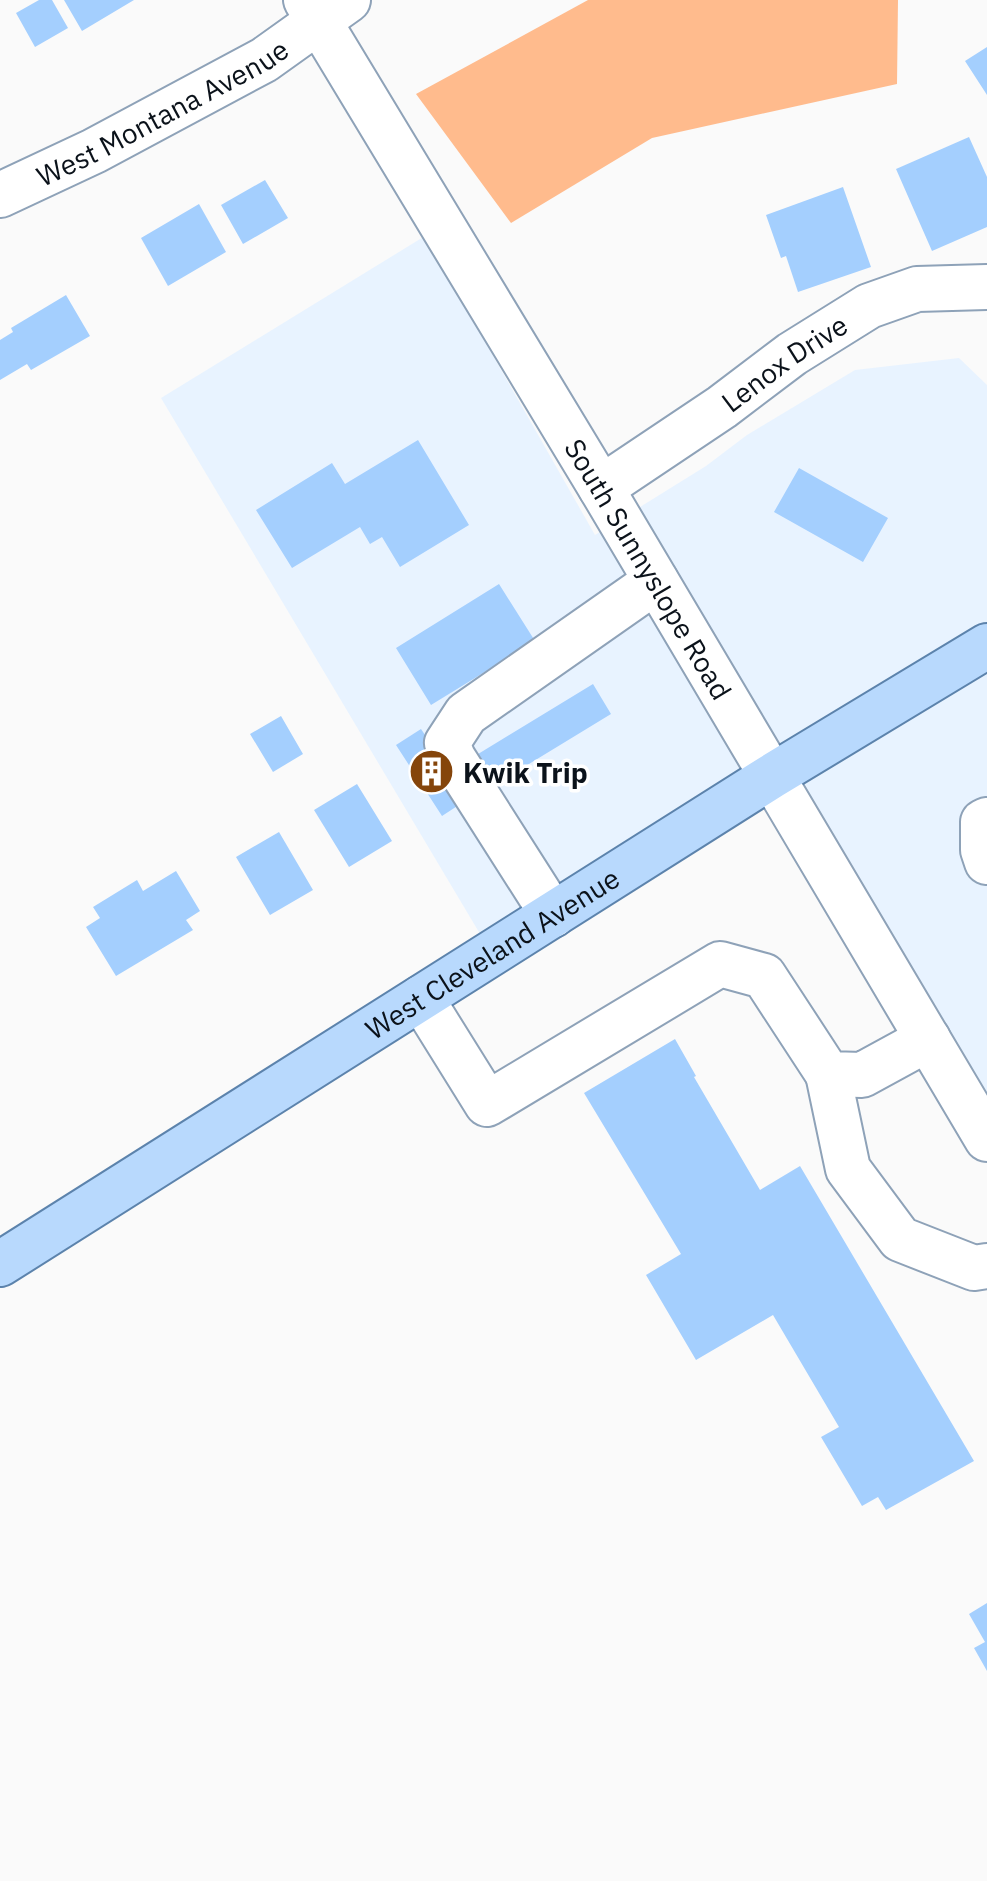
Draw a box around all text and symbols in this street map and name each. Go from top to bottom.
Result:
street label: West Montana Avenue [30,30,295,194]
street label: Lenox Drive [713,306,854,420]
street label: South Sunnyslope Road [557,431,741,706]
building icon: Kwik Trip [408,748,456,796]
place label: Kwik Trip [463,754,588,791]
street label: West Cleveland Avenue [358,859,626,1047]

